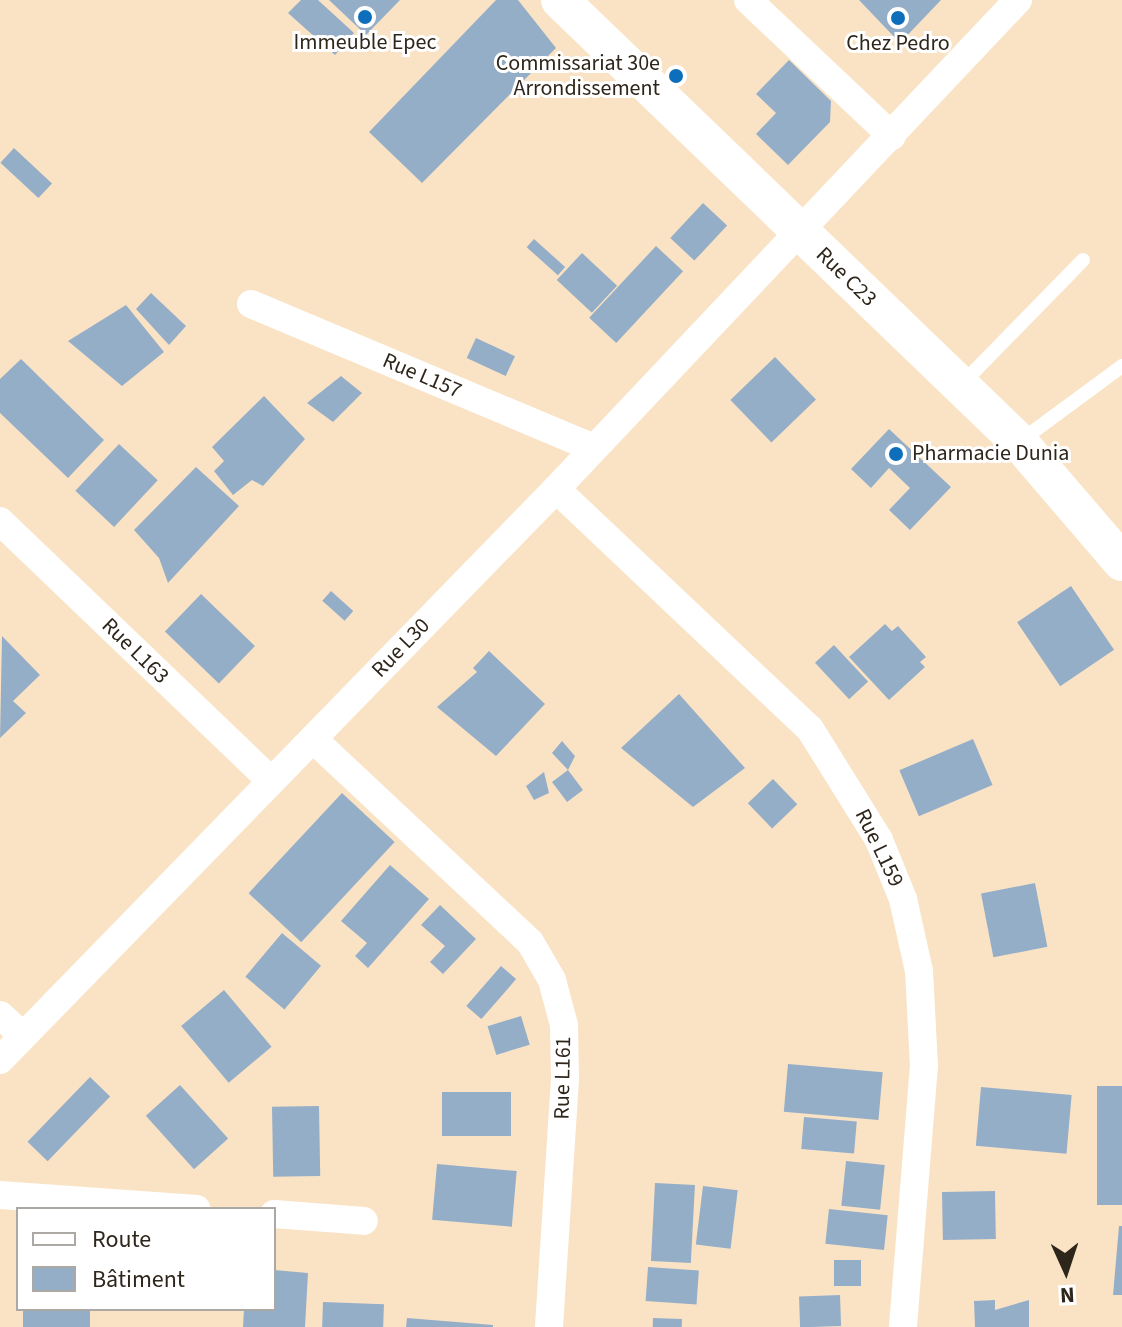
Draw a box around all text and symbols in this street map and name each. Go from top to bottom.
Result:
marker: Immeuble Epec [356,8,374,26]
marker: Chez Pedro [889,9,907,27]
place label: Immeuble Epec [294,30,436,56]
place label: Chez Pedro [846,31,950,57]
place label: Commissariat 30e Arrondissement [496,50,660,102]
marker: Commissariat 30e Arrondissement [667,67,685,85]
street label: Rue C23 [810,242,882,312]
street label: Rue L157 [379,348,465,404]
place label: Pharmacie Dunia [912,441,1069,467]
marker: Pharmacie Dunia [887,445,905,463]
street label: Rue L163 [96,613,174,689]
street label: Rue L30 [366,613,436,683]
street label: Rue L159 [849,805,909,891]
street label: Rue L161 [549,1036,577,1120]
legend [16,1207,276,1311]
text: Route [92,1222,151,1257]
north arrow [1026,1231,1106,1311]
text: Bâtiment [92,1262,185,1297]
text: N [1059,1279,1075,1311]

